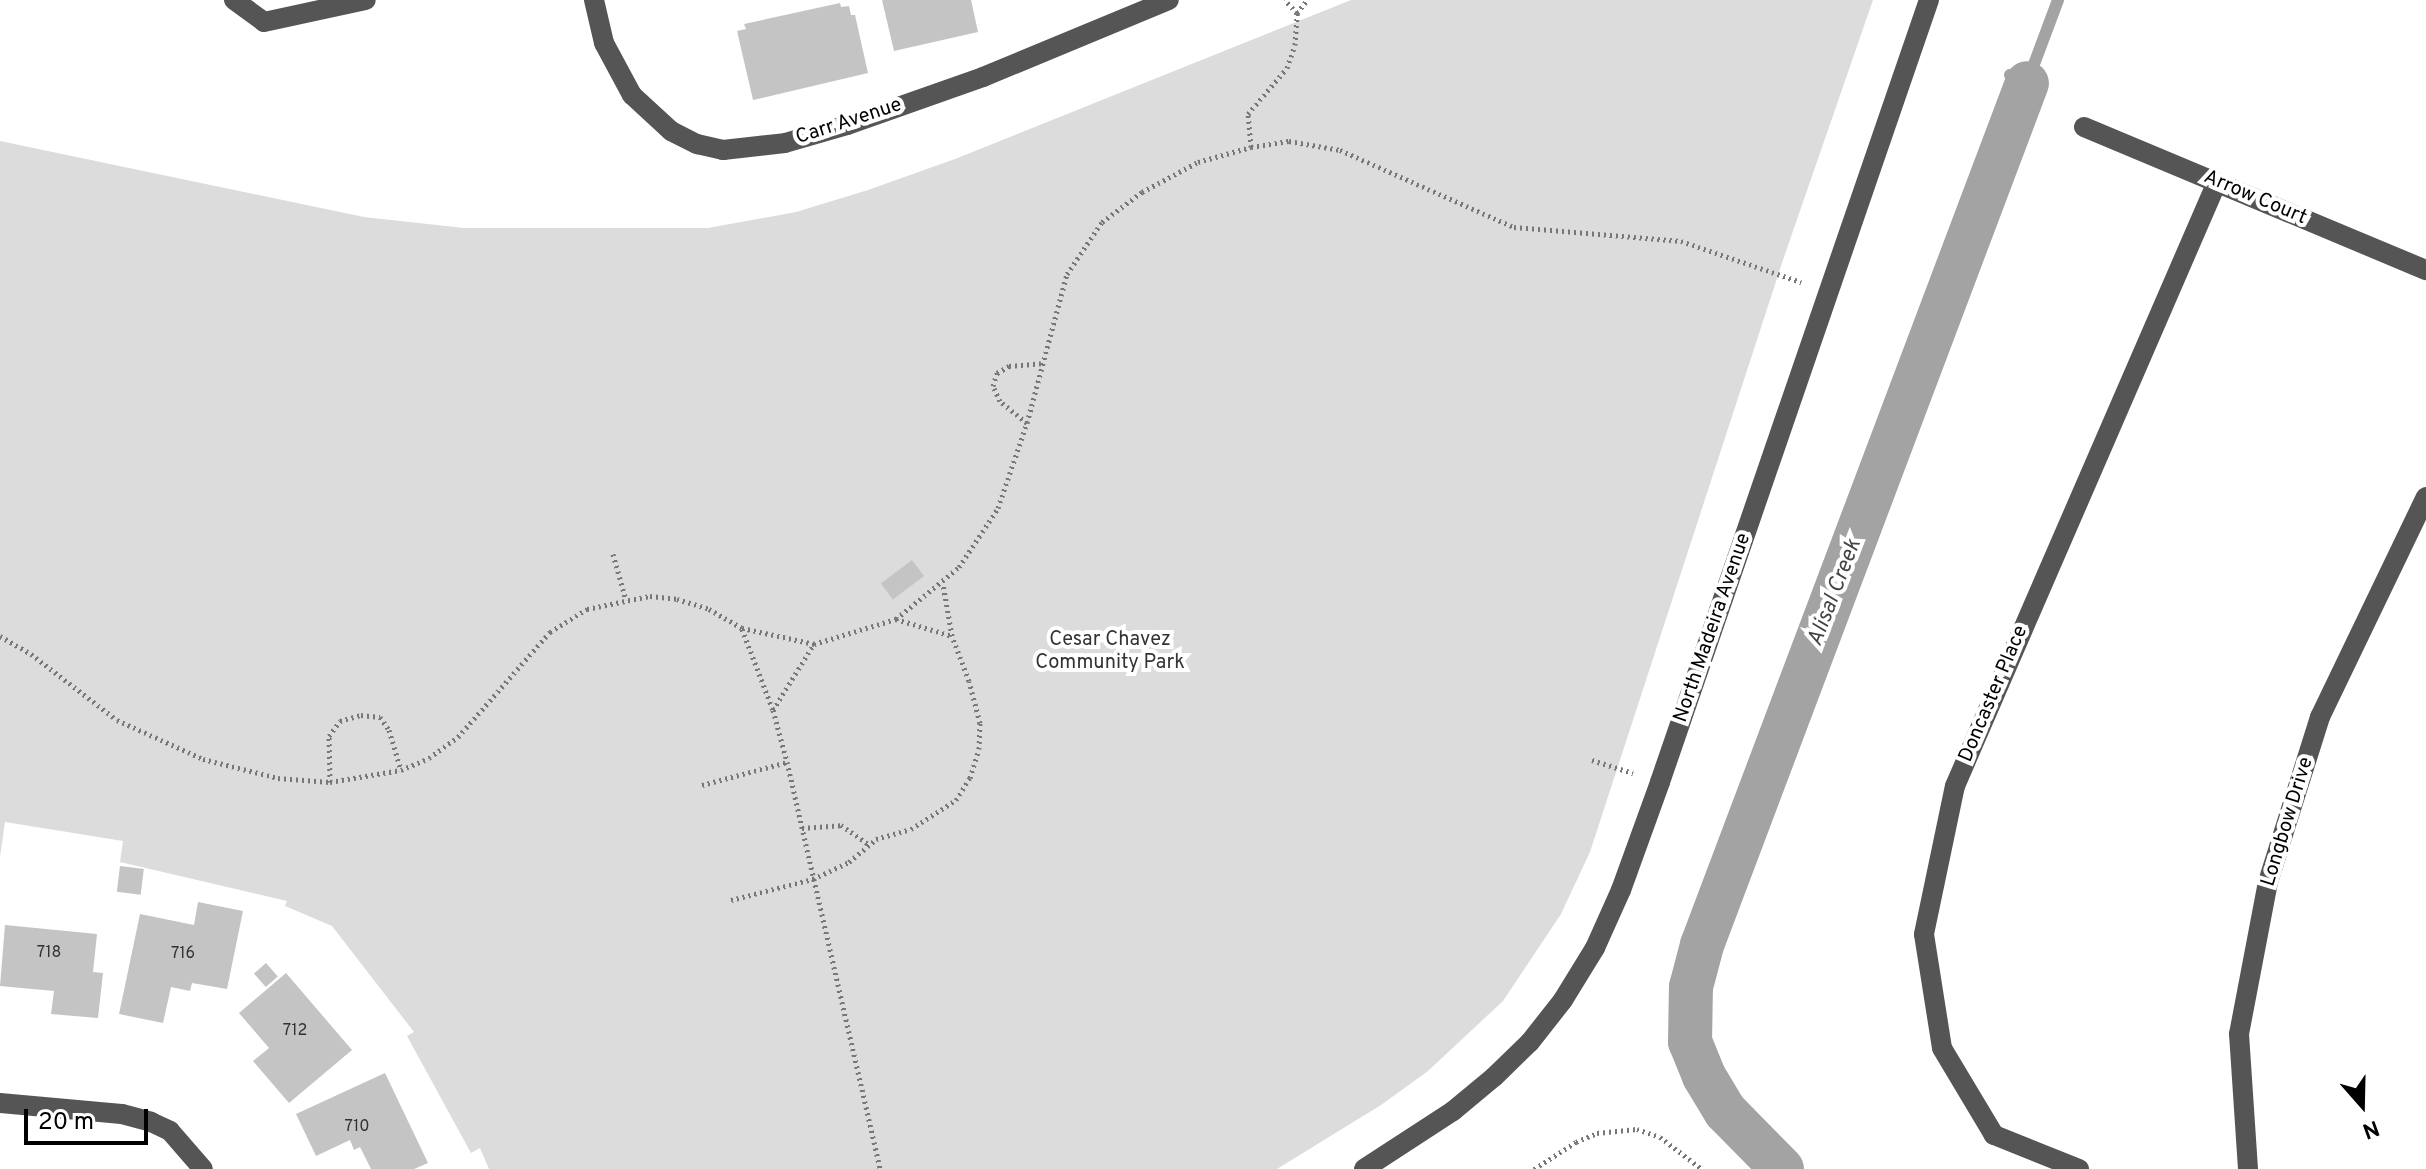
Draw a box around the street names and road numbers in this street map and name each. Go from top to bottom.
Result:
street label: Carr Avenue [793,93,905,151]
street label: Arrow Court [2200,166,2310,230]
street label: North Madeira Avenue [1669,530,1757,726]
street label: Doncaster Place [1954,622,2034,766]
street label: Longbow Drive [2257,754,2319,890]

